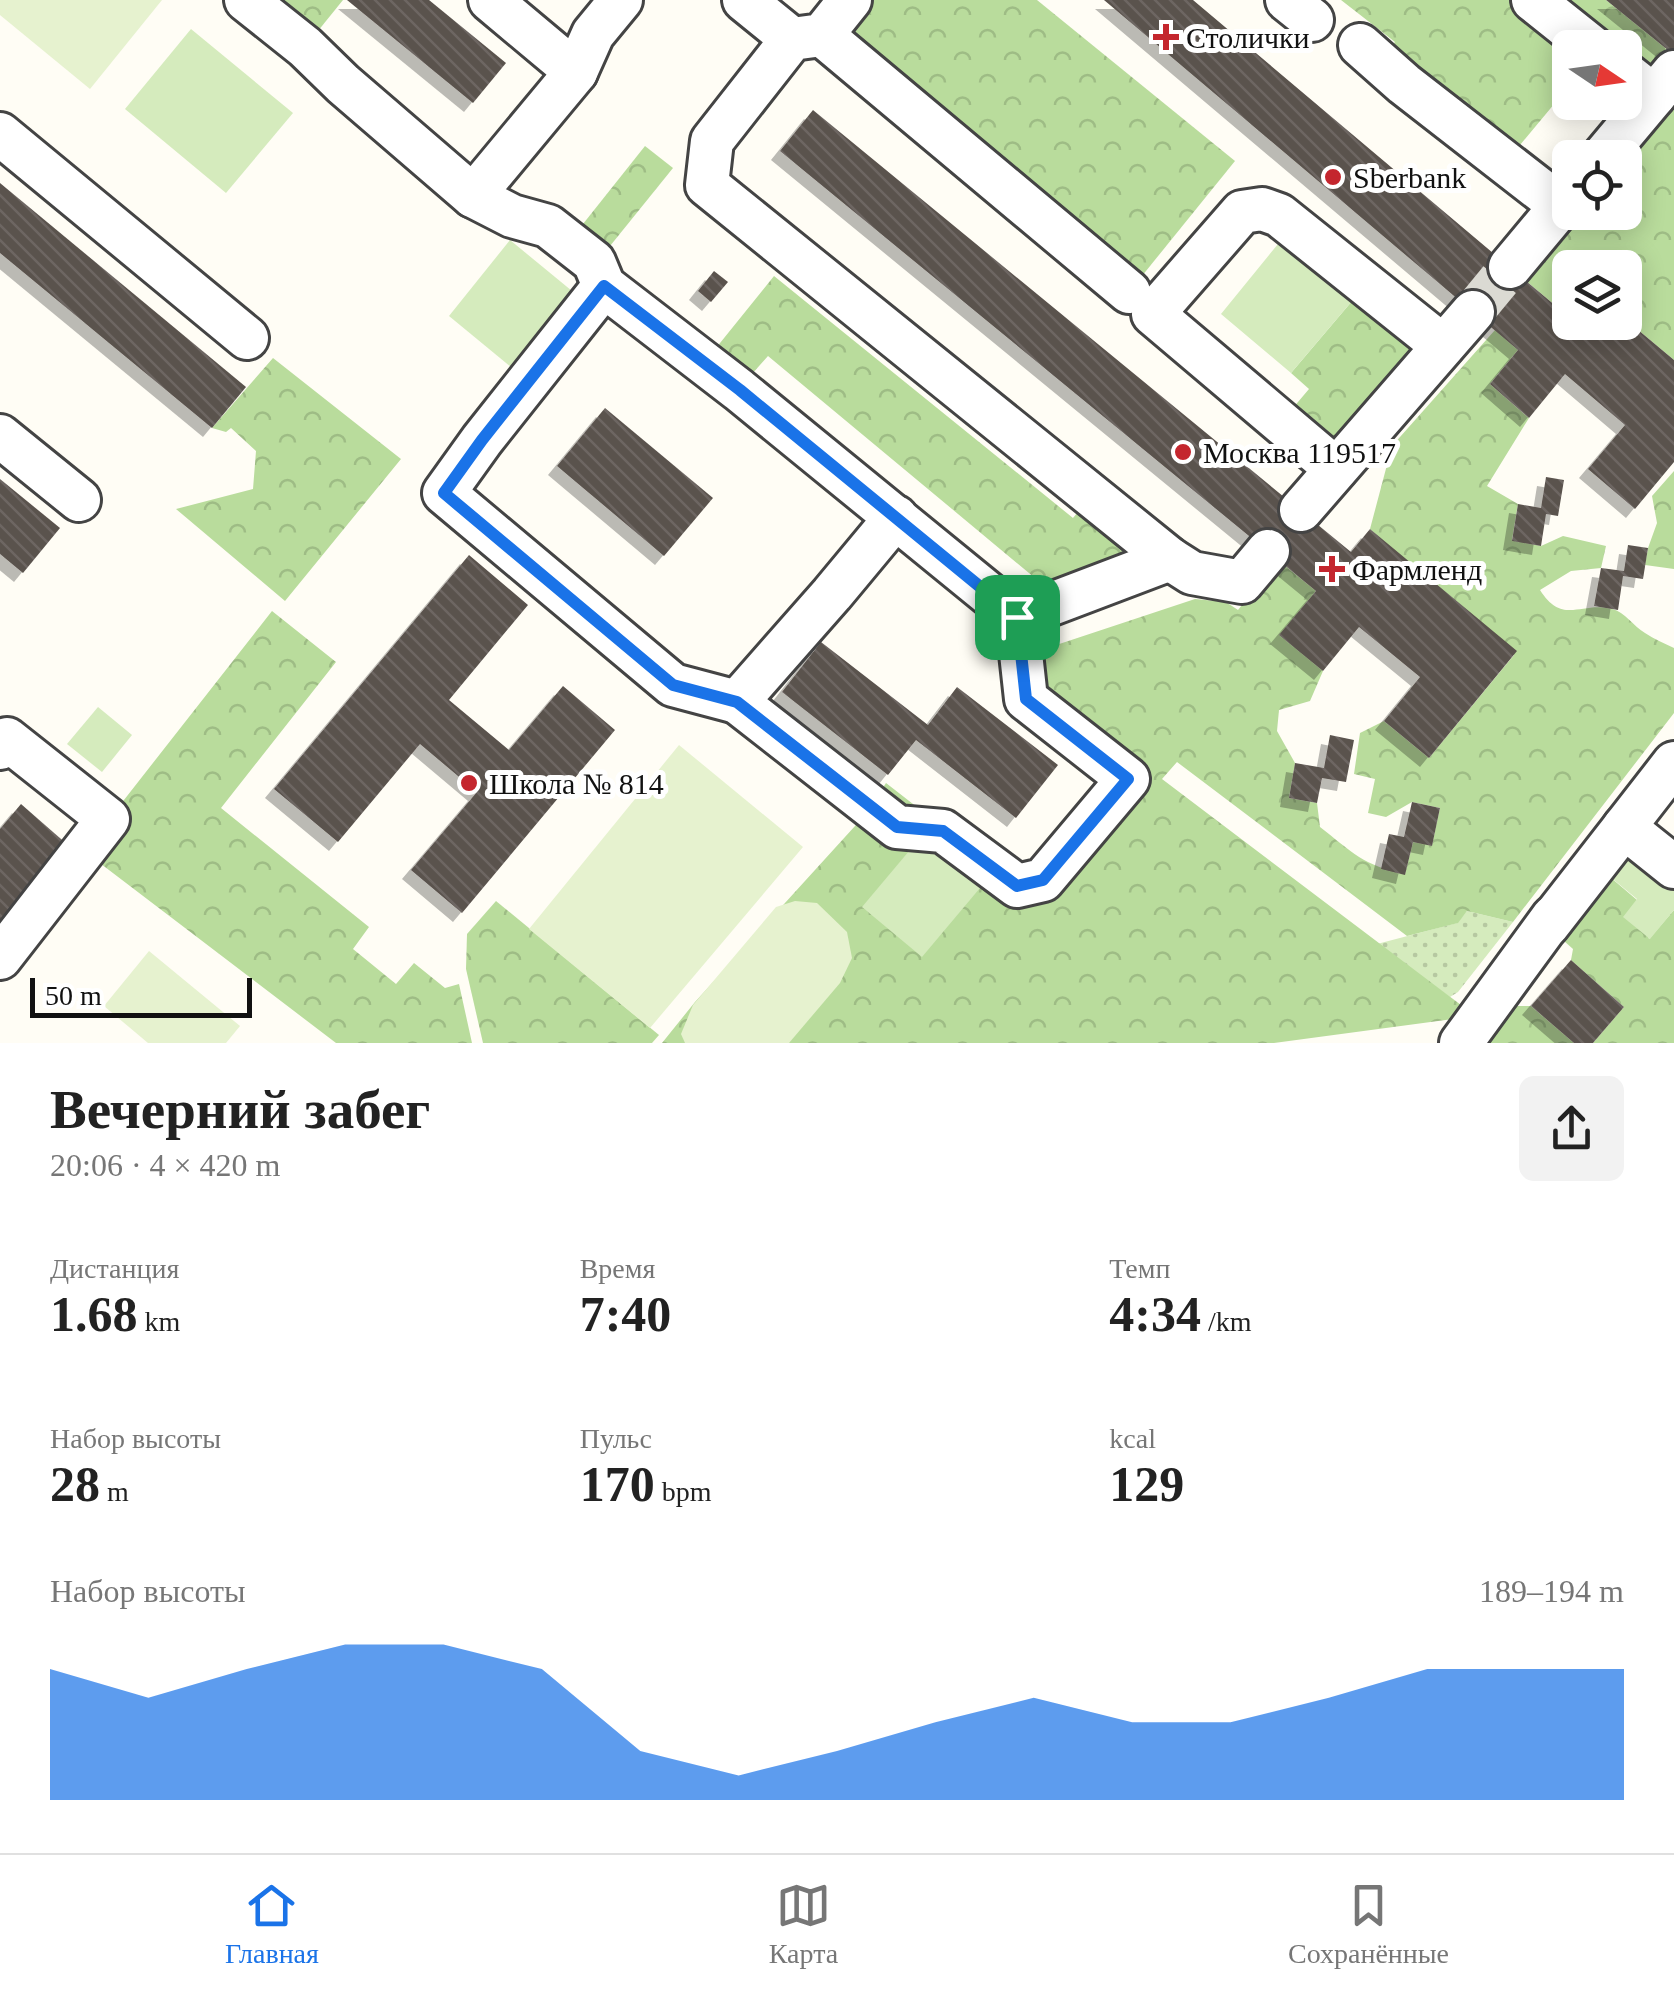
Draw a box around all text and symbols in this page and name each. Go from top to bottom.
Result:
place label: Столички [1186,21,1310,54]
marker: Столички [1155,26,1177,48]
north arrow [1552,30,1642,120]
map controls [1552,30,1642,340]
button: locate [1552,140,1642,230]
place label: Sberbank [1353,161,1466,194]
marker: Sberbank [1322,166,1344,188]
button: layers [1552,250,1642,340]
place label: Москва 119517 [1203,436,1396,469]
marker: Москва 119517 [1172,441,1194,463]
place label: Фармленд [1352,553,1482,586]
marker: Фармленд [1321,558,1343,580]
pin [975,575,1060,660]
icon: arrive [990,590,1045,645]
place label: Школа № 814 [489,767,664,800]
marker: Школа № 814 [458,772,480,794]
scale bar [30,973,252,1018]
text: 50 m [45,980,102,1011]
button: share [1519,1076,1624,1181]
text: Вечерний забег [50,1079,430,1140]
text: 20:06 · 4 × 420 m [50,1147,280,1183]
text: Дистанция [50,1253,179,1284]
text: Время [580,1253,655,1284]
text: Темп [1109,1253,1171,1284]
text: 1.68 [50,1286,138,1342]
text: 7:40 [580,1286,671,1342]
text: 4:34 [1109,1286,1201,1342]
text: km [138,1306,180,1337]
text: /km [1201,1306,1252,1337]
text: Набор высоты [50,1423,221,1454]
text: Пульс [580,1423,652,1454]
text: kcal [1109,1423,1156,1454]
text: 28 [50,1456,100,1512]
text: 170 [580,1456,655,1512]
text: 129 [1109,1456,1184,1512]
text: m [100,1476,129,1507]
text: bpm [655,1476,711,1507]
text: Набор высоты [50,1573,245,1609]
text: 189–194 m [1479,1573,1624,1609]
tab: Главная [225,1878,319,1970]
tab: Карта [769,1878,838,1970]
tab: Сохранённые [1288,1878,1449,1970]

